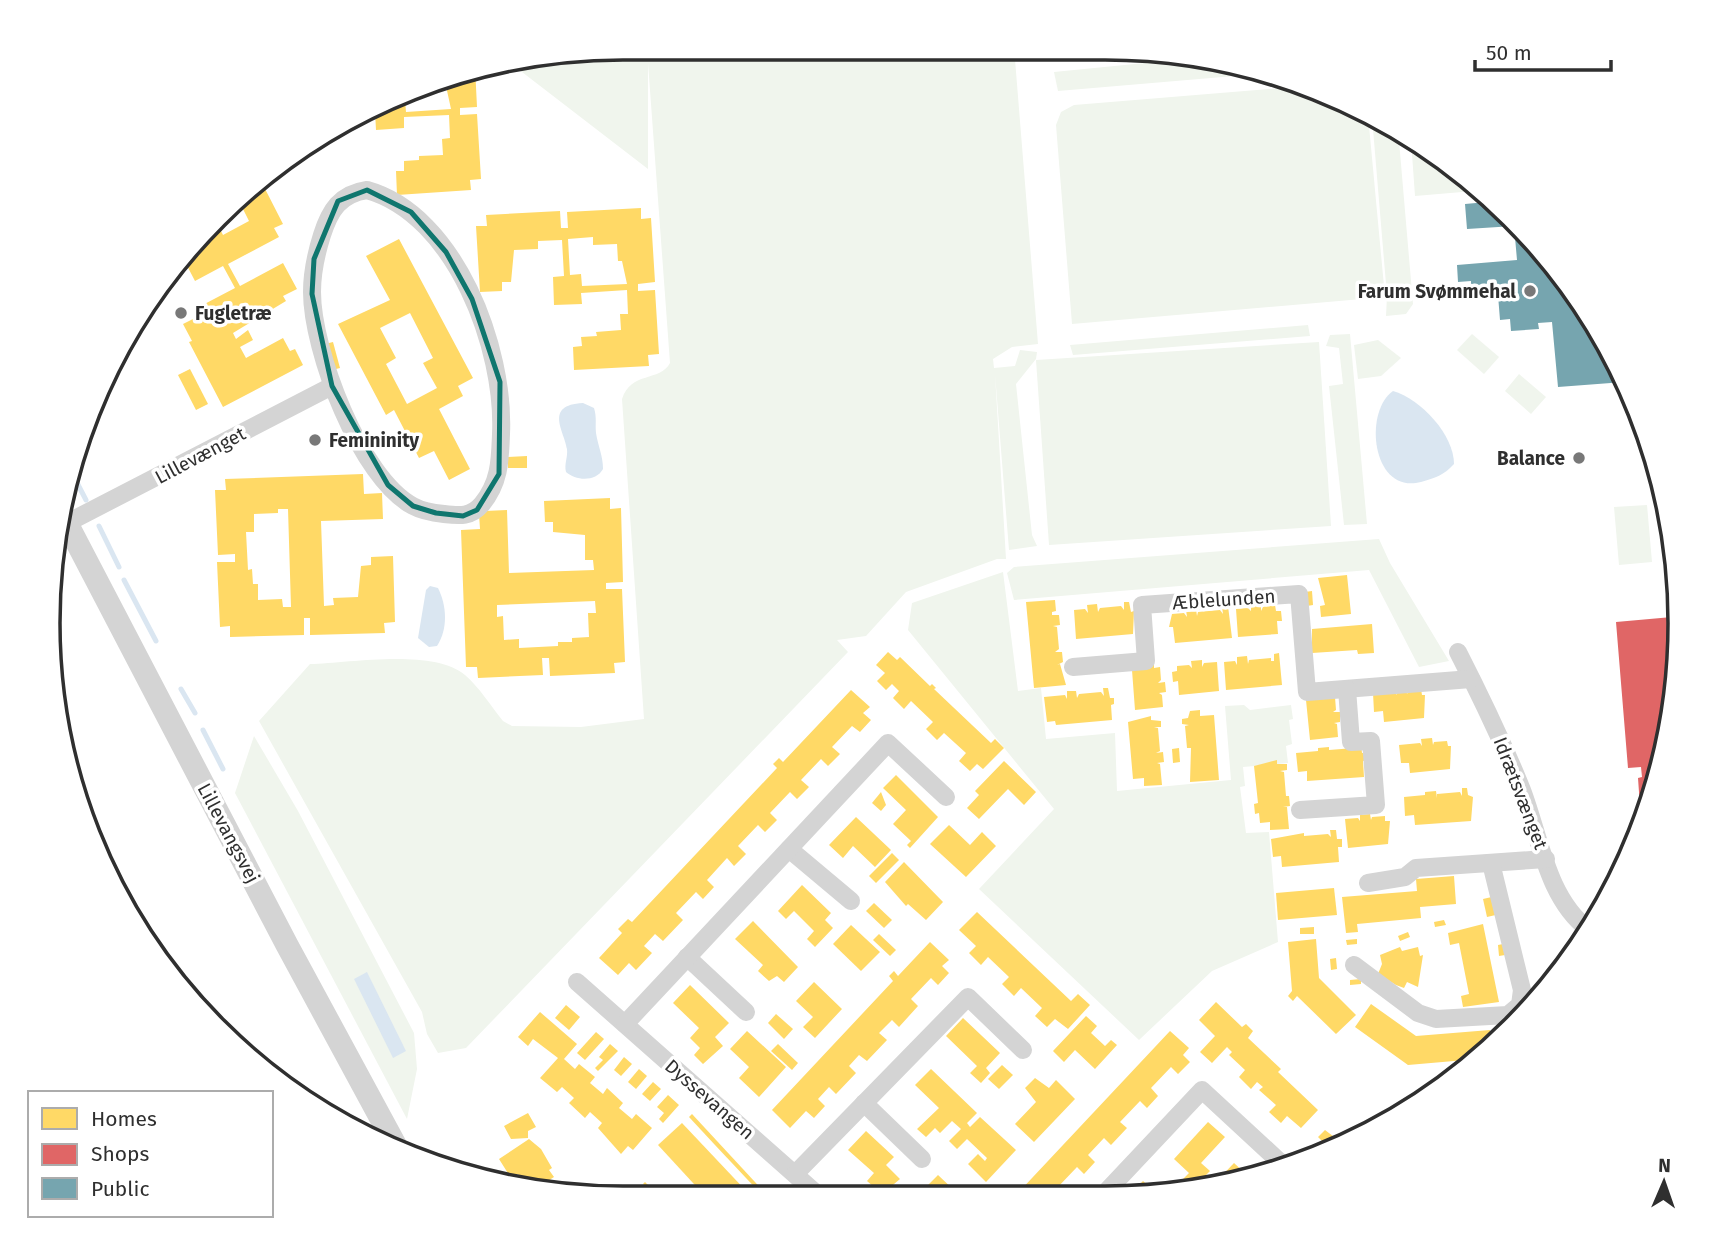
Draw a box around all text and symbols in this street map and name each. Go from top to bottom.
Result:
scale bar [1475,28,1612,72]
text: 50 m [1486,40,1532,66]
place label: Farum Svømmehal [1358,280,1516,303]
marker: Farum Svømmehal [1522,283,1538,299]
place label: Fugletræ [195,302,271,325]
marker: Fugletræ [173,305,189,321]
street label: Lillevænget [151,422,250,489]
place label: Femininity [329,429,419,452]
marker: Femininity [307,432,323,448]
place label: Balance [1497,447,1565,470]
marker: Balance [1571,450,1587,466]
street label: Æblelunden [1171,584,1276,615]
street label: Idrætsvænget [1489,734,1553,853]
street label: Lillevangsvej [193,779,265,887]
street label: Dyssevangen [660,1054,759,1144]
legend [28,1091,273,1217]
text: Homes [91,1106,157,1132]
text: Shops [91,1141,149,1167]
north arrow [1629,1147,1699,1217]
text: N [1658,1154,1671,1177]
text: Public [91,1176,149,1202]

